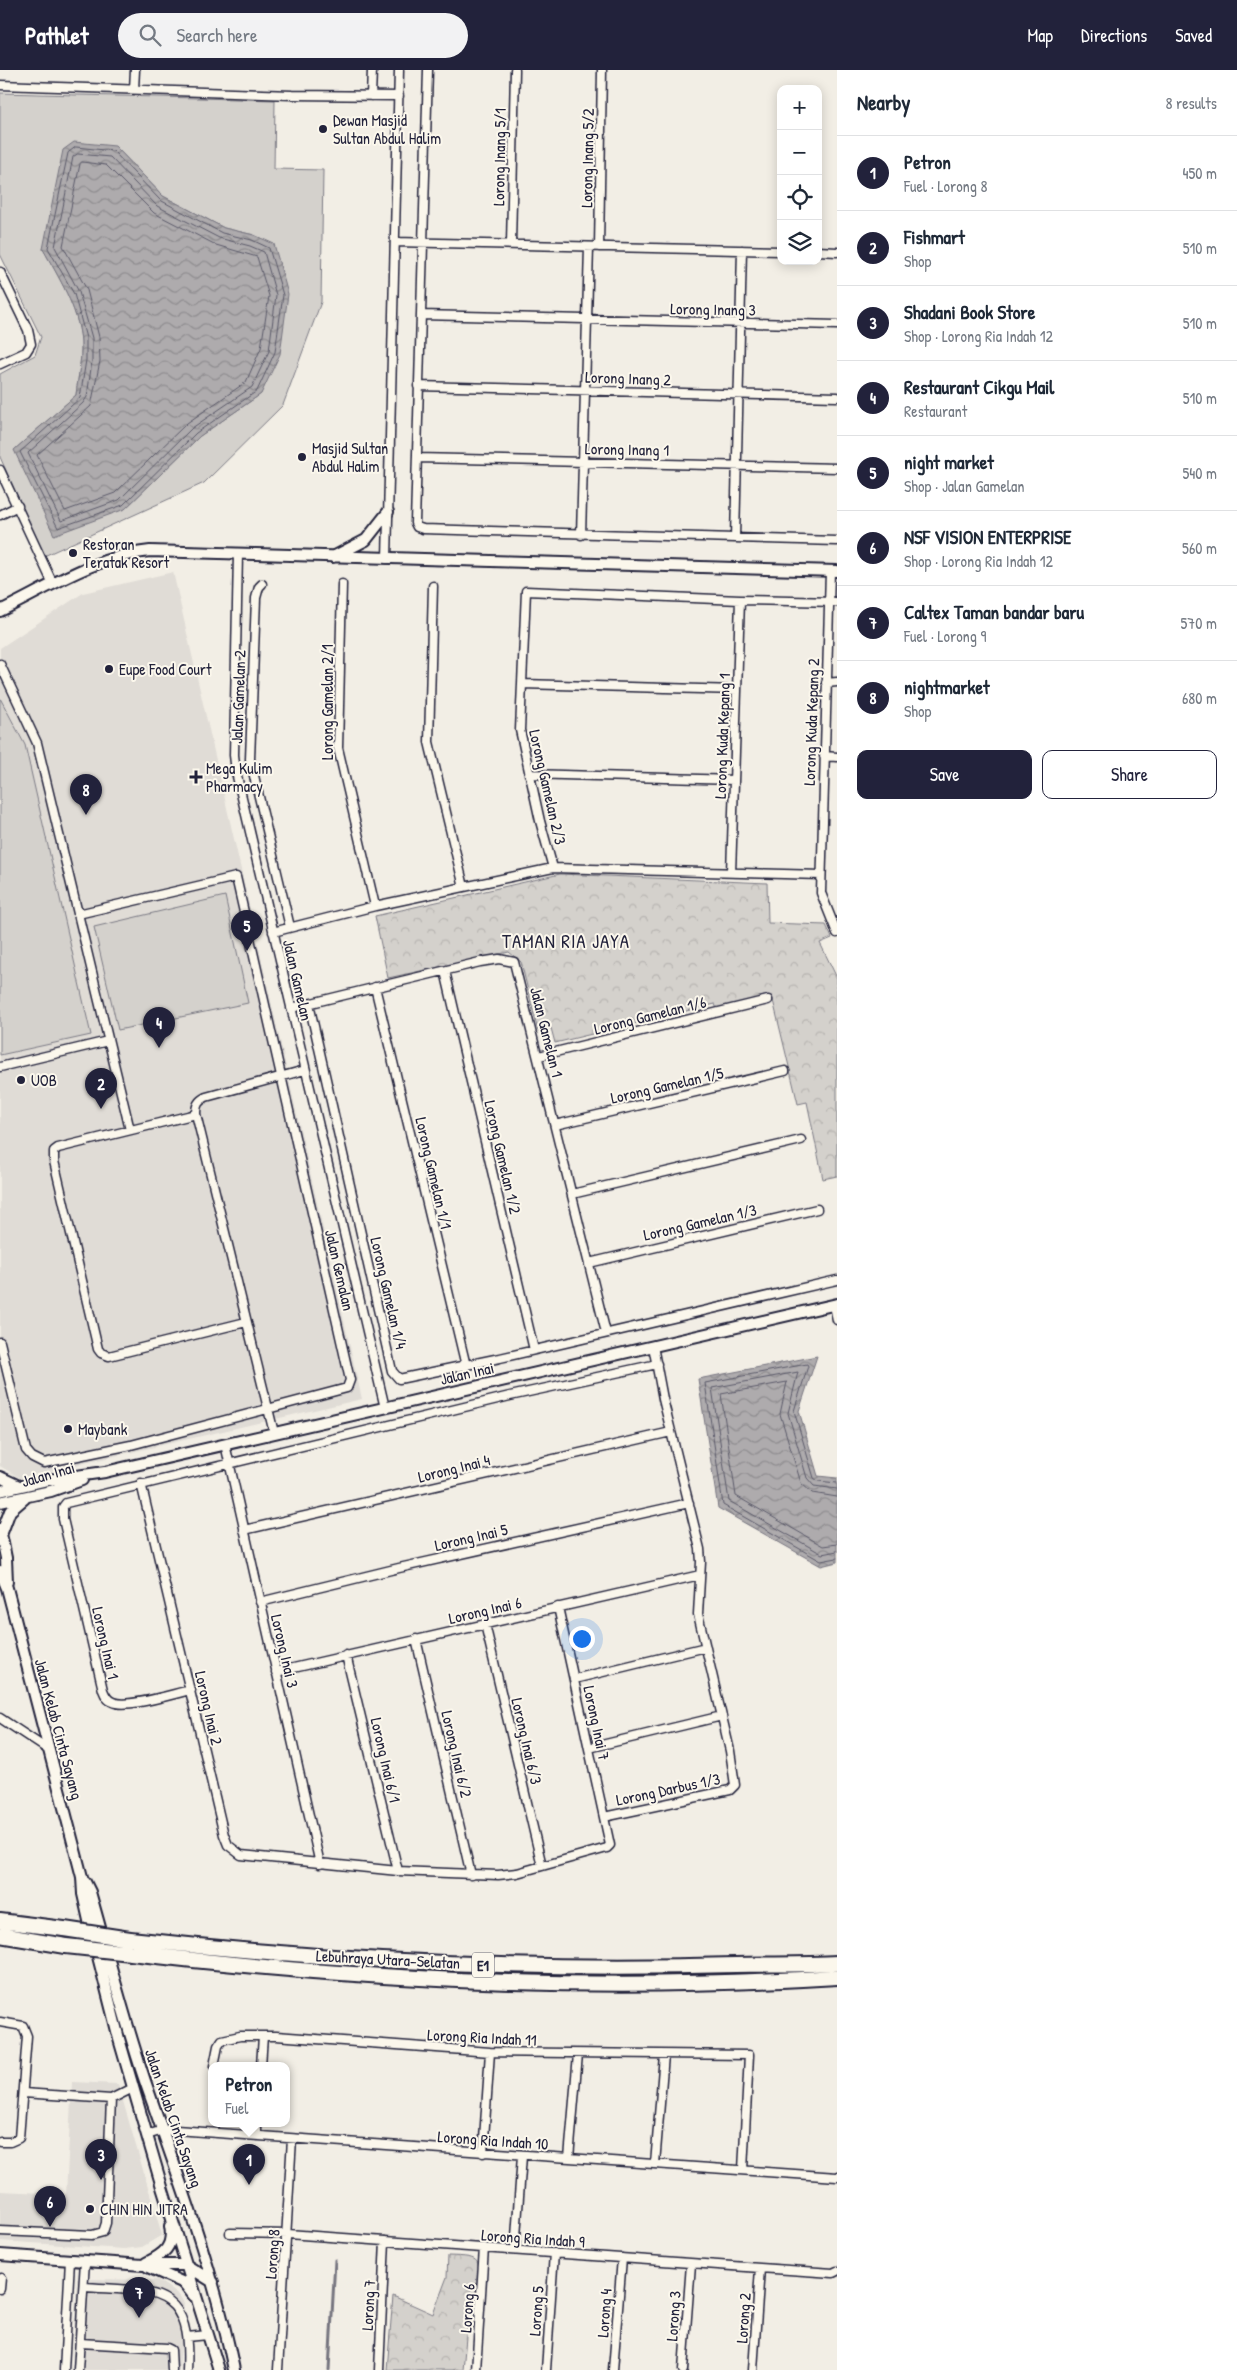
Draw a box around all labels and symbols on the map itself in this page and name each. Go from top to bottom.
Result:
street label: Lorong Inang 5/1 [487,108,511,206]
street label: Lorong Inang 5/2 [575,108,599,208]
place label: Dewan Masjid Sultan Abdul Halim [333,109,441,149]
marker: Dewan Masjid Sultan Abdul Halim [317,123,329,135]
street label: Lorong Inang 3 [670,297,756,321]
street label: Lorong Inang 2 [585,366,672,391]
place label: Masjid Sultan Abdul Halim [312,437,388,477]
street label: Lorong Inang 1 [585,437,669,461]
marker: Masjid Sultan Abdul Halim [296,451,308,463]
place label: Restoran Teratak Resort [83,533,170,573]
marker: Restoran Teratak Resort [67,547,79,559]
street label: Lorong Gamelan 2/1 [316,644,338,760]
street label: Jalan Gamelan 2 [225,649,251,744]
street label: Lorong Kuda Kepang 2 [798,657,824,786]
place label: Eupe Food Court [119,658,212,680]
marker: Eupe Food Court [103,663,115,675]
street label: Lorong Kuda Kepang 1 [709,673,735,799]
street label: Lorong Gamelan 2/3 [524,727,572,847]
place label: Mega Kulim Pharmacy [206,757,273,797]
marker: Mega Kulim Pharmacy [190,771,202,783]
pin: 8 [70,774,102,815]
pin: 5 [231,910,263,951]
district label: TAMAN RIA JAYA [502,928,630,954]
street label: Jalan Gamelan [278,937,318,1023]
street label: Jalan Gamelan 1 [525,985,569,1080]
street label: Lorong Gamelan 1/6 [592,990,708,1040]
pin: 4 [143,1007,175,1048]
street label: Lorong Gamelan 1/5 [608,1061,726,1109]
pin: 2 [85,1068,117,1109]
place label: UOB [31,1069,57,1091]
marker: UOB [15,1074,27,1086]
street label: Lorong Gamelan 1/2 [479,1098,527,1216]
street label: Lorong Gamelan 1/1 [410,1115,458,1231]
street label: Lorong Gamelan 1/3 [641,1198,759,1246]
street label: Jalan Gemalan [320,1227,360,1313]
street label: Lorong Gamelan 1/4 [365,1235,413,1351]
street label: Jalan Inai [438,1356,496,1390]
place label: Maybank [78,1418,128,1440]
marker: Maybank [62,1423,74,1435]
street label: Lorong Inai 4 [416,1448,492,1488]
street label: Jalan Inai [19,1456,77,1492]
street label: Lorong Inai 5 [432,1518,510,1556]
street label: Lorong Inai 6 [446,1591,524,1629]
street label: Lorong Inai 1 [87,1605,125,1681]
street label: Lorong Inai 3 [266,1612,304,1690]
your location [569,1626,595,1652]
street label: Jalan Kelab Cinta Sayang [30,1656,88,1802]
street label: Lorong Inai 2 [190,1669,228,1748]
street label: Lorong Inai 7 [578,1684,616,1762]
street label: Lorong Inai 6/3 [506,1696,548,1786]
street label: Lorong Inai 6/2 [436,1709,478,1800]
street label: Lorong Inai 6/1 [366,1715,406,1805]
street label: Lorong Darbus 1/3 [614,1767,722,1811]
street label: Lebuhraya Utara–Selatan [315,1944,461,1974]
road number: E1 [472,1952,494,1978]
street label: Lorong Ria Indah 11 [427,2023,537,2051]
street label: Jalan Kelab Cinta Sayang [140,2046,208,2190]
street label: Lorong Ria Indah 10 [437,2125,549,2155]
pin: 3 [85,2139,117,2180]
pin: 1 [233,2144,265,2185]
pin: 6 [34,2186,66,2227]
place label: CHIN HIN JITRA [100,2198,188,2220]
marker: CHIN HIN JITRA [84,2203,96,2215]
street label: Lorong Ria Indah 9 [481,2223,586,2253]
street label: Lorong 8 [259,2228,285,2280]
pin: 7 [123,2277,155,2318]
street label: Lorong 7 [356,2279,380,2331]
street label: Lorong 6 [454,2283,480,2333]
street label: Lorong 5 [523,2285,549,2337]
street label: Lorong 4 [591,2288,617,2338]
street label: Lorong 3 [660,2290,686,2342]
street label: Lorong 2 [730,2292,756,2344]

